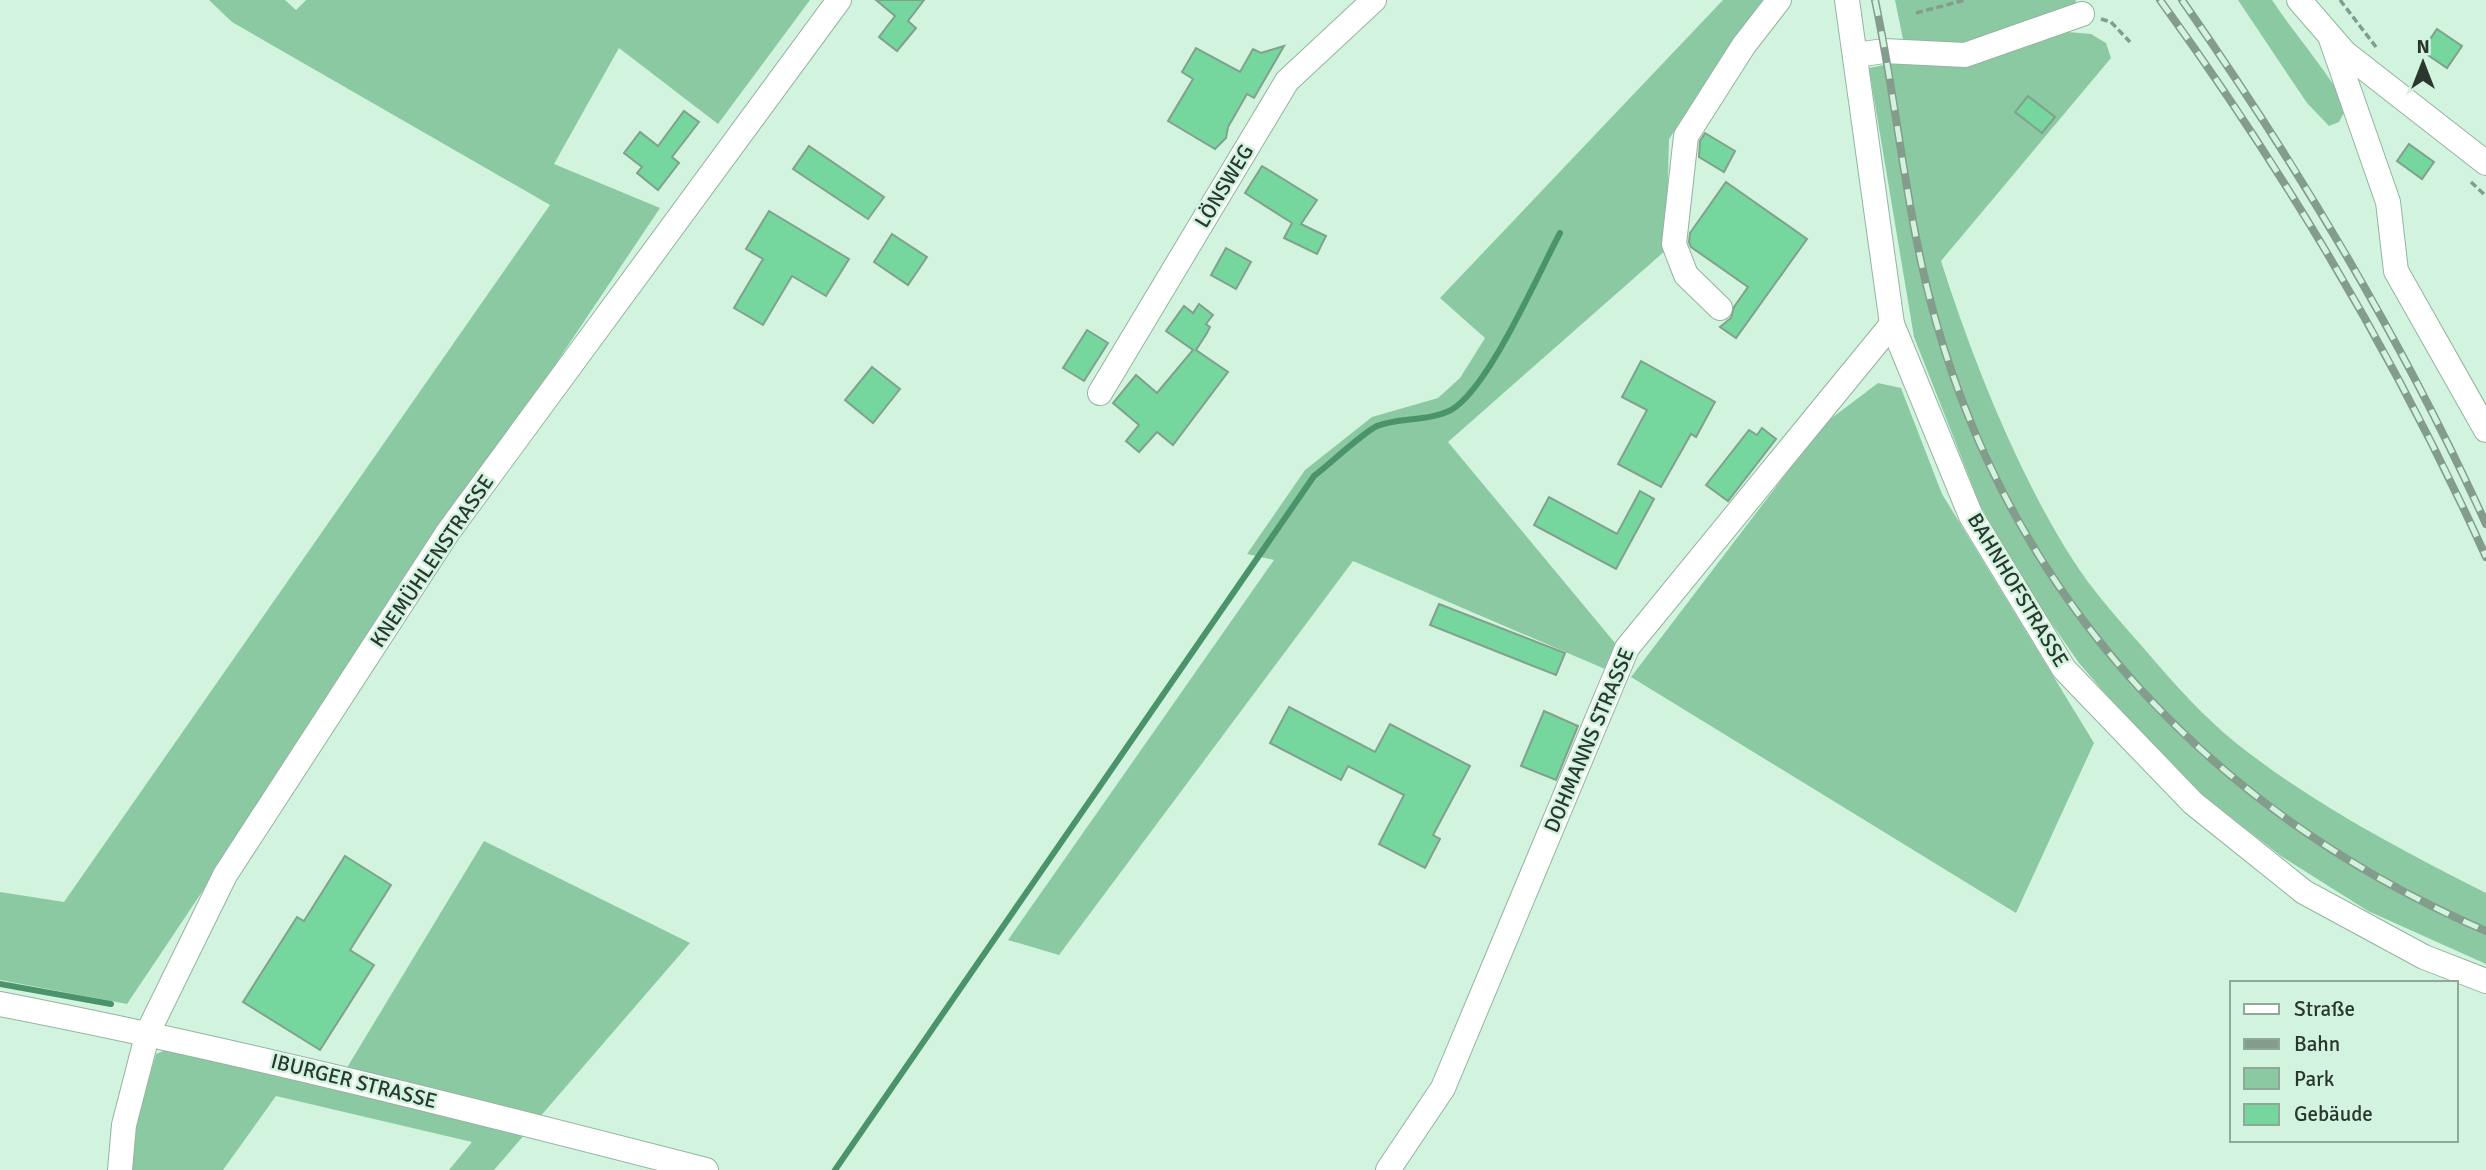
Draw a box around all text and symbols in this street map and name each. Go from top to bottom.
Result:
north arrow [2388,28,2458,98]
text: N [2416,35,2430,59]
street label: LÖNSWEG [1189,140,1259,232]
street label: KNEMÜHLENSTRASSE [365,470,499,652]
street label: BAHNHOFSTRASSE [1962,508,2074,672]
street label: DOHMANNS STRASSE [1538,644,1640,836]
legend [2230,981,2458,1142]
text: Straße [2294,996,2355,1022]
text: Bahn [2294,1031,2340,1057]
street label: IBURGER STRASSE [268,1048,440,1114]
text: Park [2294,1066,2335,1092]
text: Gebäude [2294,1101,2373,1127]

